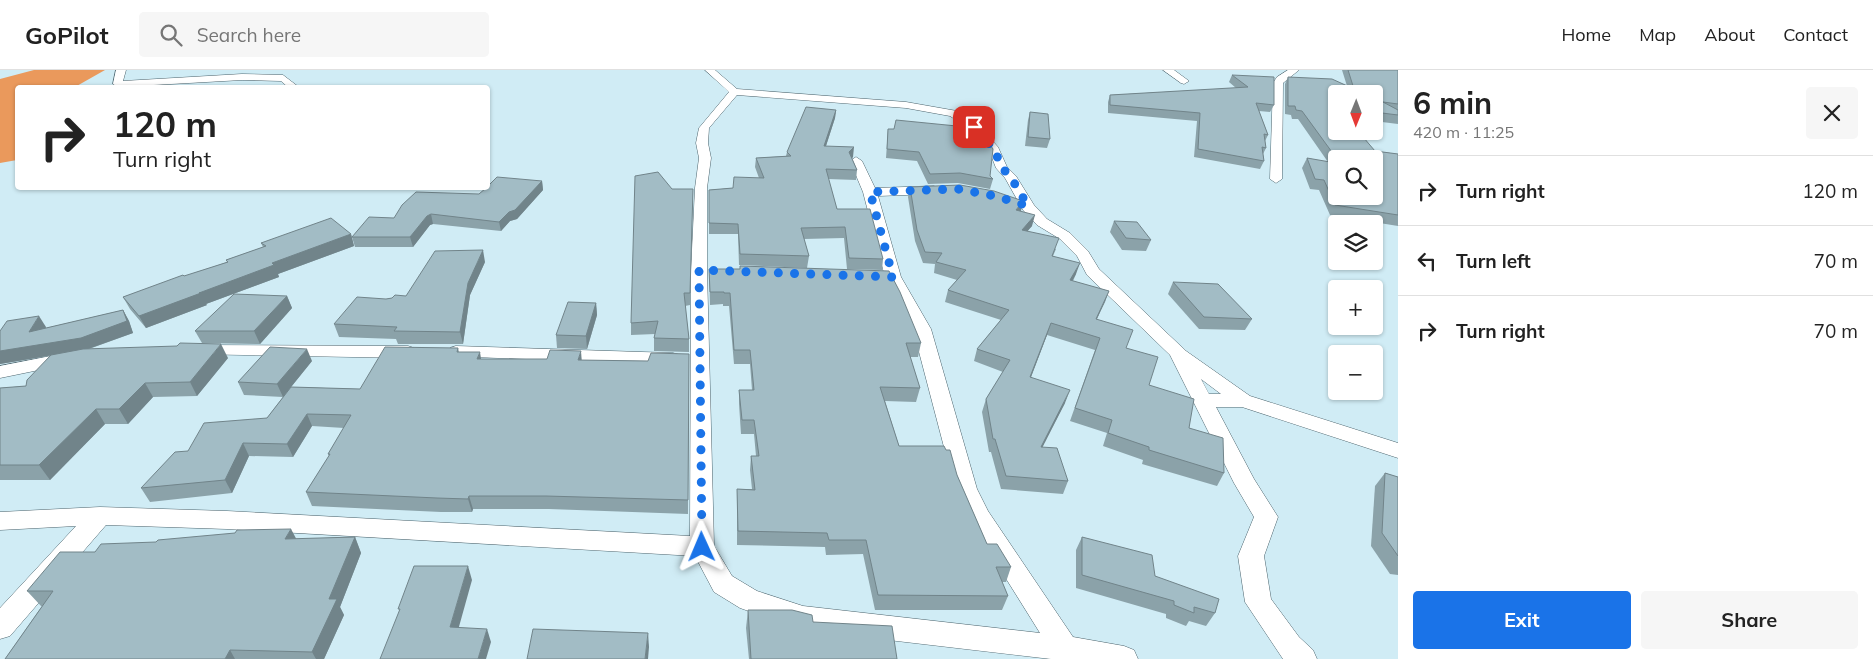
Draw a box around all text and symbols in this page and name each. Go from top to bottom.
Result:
search box [139,12,489,57]
text: GoPilot [25,20,109,50]
icon: search [157,21,185,49]
text: Search here [197,23,301,47]
text: Home [1561,23,1611,46]
text: Map [1639,23,1676,46]
text: About [1704,23,1755,46]
text: Contact [1783,23,1848,46]
text: 6 min [1413,84,1492,122]
north arrow [1328,85,1382,140]
map controls [1328,85,1383,400]
button: close [1806,87,1858,139]
text: 120 m [113,102,217,146]
icon: right [30,105,95,170]
pin [953,106,995,148]
icon: arrive [960,113,988,141]
text: 420 m · 11:25 [1413,122,1514,142]
text: Turn right [113,145,211,173]
button: search [1328,150,1383,205]
icon: right [1413,177,1441,205]
text: Turn right [1456,179,1545,203]
text: 120 m [1802,179,1858,203]
button: layers [1328,215,1383,270]
icon: left [1413,247,1441,275]
text: Turn left [1456,249,1531,273]
text: 70 m [1814,249,1858,273]
button: + [1328,280,1383,335]
icon: right [1413,317,1441,345]
text: Turn right [1456,319,1545,343]
text: 70 m [1814,319,1858,343]
button: − [1328,345,1383,400]
position arrow [675,520,727,572]
button: Exit [1413,591,1631,649]
button: Share [1641,591,1858,649]

